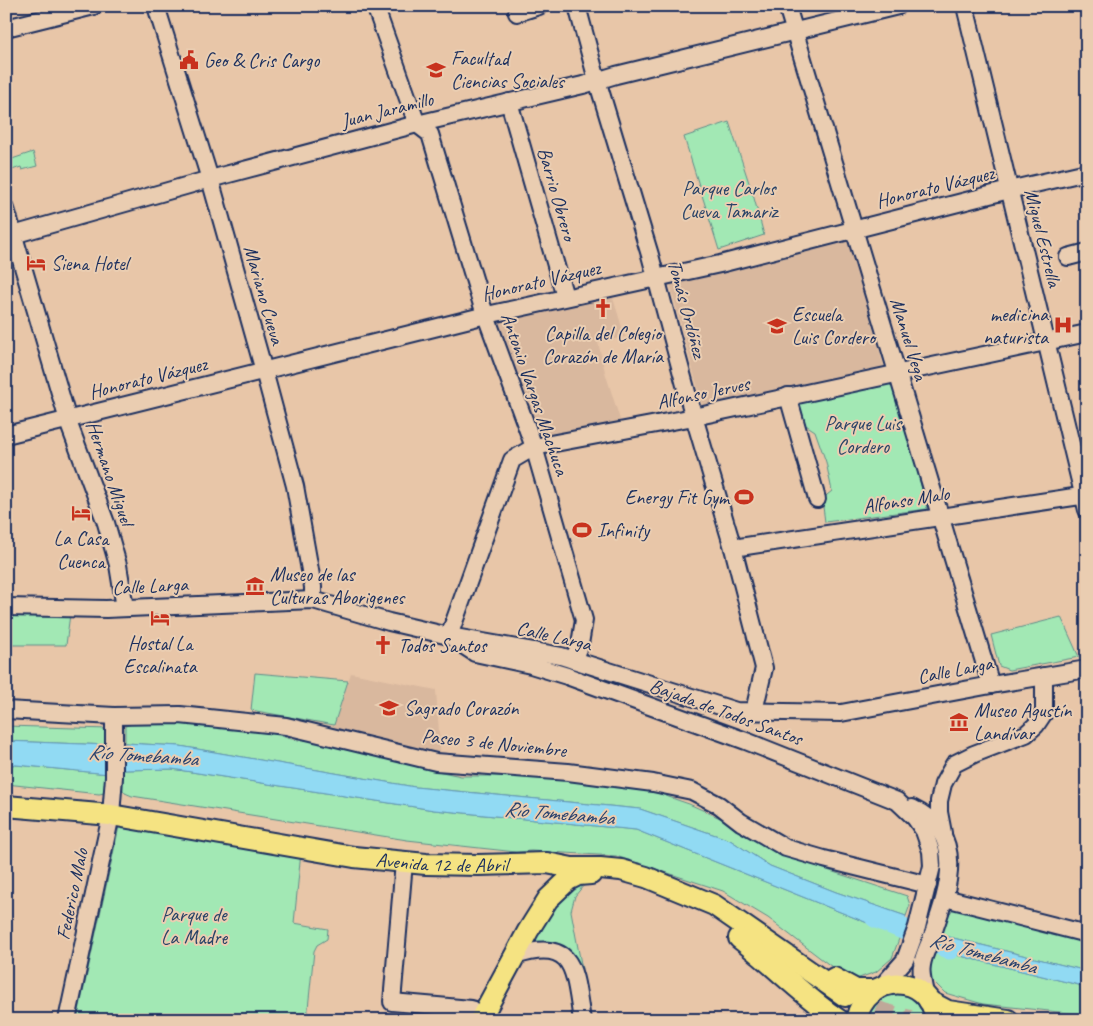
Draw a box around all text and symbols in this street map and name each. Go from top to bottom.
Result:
place label: Facultad Ciencias Sociales [451,46,566,94]
place label: Geo & Cris Cargo [204,48,320,73]
public building icon: Geo & Cris Cargo [178,49,200,71]
school or university icon: Facultad Ciencias Sociales [425,59,447,81]
street label: Juan Jaramillo [337,86,437,134]
street label: Barrio Obrero [532,145,583,245]
street label: Honorato Vázquez [873,160,998,214]
park label: Parque Carlos Cueva Tamariz [681,176,780,224]
street label: Miguel Estrella [1019,186,1068,291]
street label: Mariano Cueva [238,243,290,349]
place label: Siena Hotel [51,251,132,276]
hotel icon: Siena Hotel [25,252,47,274]
street label: Honorato Vázquez [479,255,604,307]
street label: Tomás Ordóñez [662,258,713,363]
street label: Manuel Vega [885,295,934,385]
church icon: Capilla del Colegio Corazón de María [592,297,614,319]
place label: Escuela Luis Cordero [792,302,877,350]
place label: medicina naturista [983,302,1049,350]
street label: Antonio Vargas Machuca [495,309,575,480]
hospital icon: medicina naturista [1052,314,1074,336]
school or university icon: Escuela Luis Cordero [766,315,788,337]
place label: Capilla del Colegio Corazón de María [543,321,664,369]
street label: Honorato Vázquez [86,351,211,405]
street label: Alfonso Jerves [655,371,754,415]
park label: Parque Luis Cordero [825,411,903,459]
street label: Hermano Miguel [80,417,141,532]
street label: Alfonso Malo [861,481,952,519]
place label: Energy Fit Gym [625,485,731,510]
sports icon: Energy Fit Gym [733,486,755,508]
hotel icon: La Casa Cuenca [70,502,92,524]
place label: Infinity [597,518,651,543]
sports icon: Infinity [571,519,593,541]
place label: La Casa Cuenca [54,526,110,574]
place label: Museo de las Culturas Aborigenes [270,562,406,610]
street label: Calle Larga [111,571,190,600]
museum icon: Museo de las Culturas Aborigenes [244,575,266,597]
hotel icon: Hostal La Escalinata [149,607,171,629]
street label: Calle Larga [514,615,595,657]
place label: Hostal La Escalinata [124,631,198,679]
place label: Todos Santos [398,633,489,658]
church icon: Todos Santos [372,634,394,656]
street label: Calle Larga [915,650,996,690]
street label: Bajada de Todos Santos [646,673,808,752]
place label: Sagrado Corazón [404,696,519,721]
school or university icon: Sagrado Corazón [378,697,400,719]
place label: Museo Agustín Landívar [974,698,1073,746]
museum icon: Museo Agustín Landívar [948,711,970,733]
street label: Paseo 3 de Noviembre [421,723,569,763]
water label: Río Tomebamba [88,738,201,772]
water label: Río Tomebamba [503,795,617,831]
street label: Federico Malo [50,845,94,942]
street label: Avenida 12 de Abril [375,847,512,878]
park label: Parque de La Madre [161,902,229,950]
water label: Río Tomebamba [927,926,1042,980]

